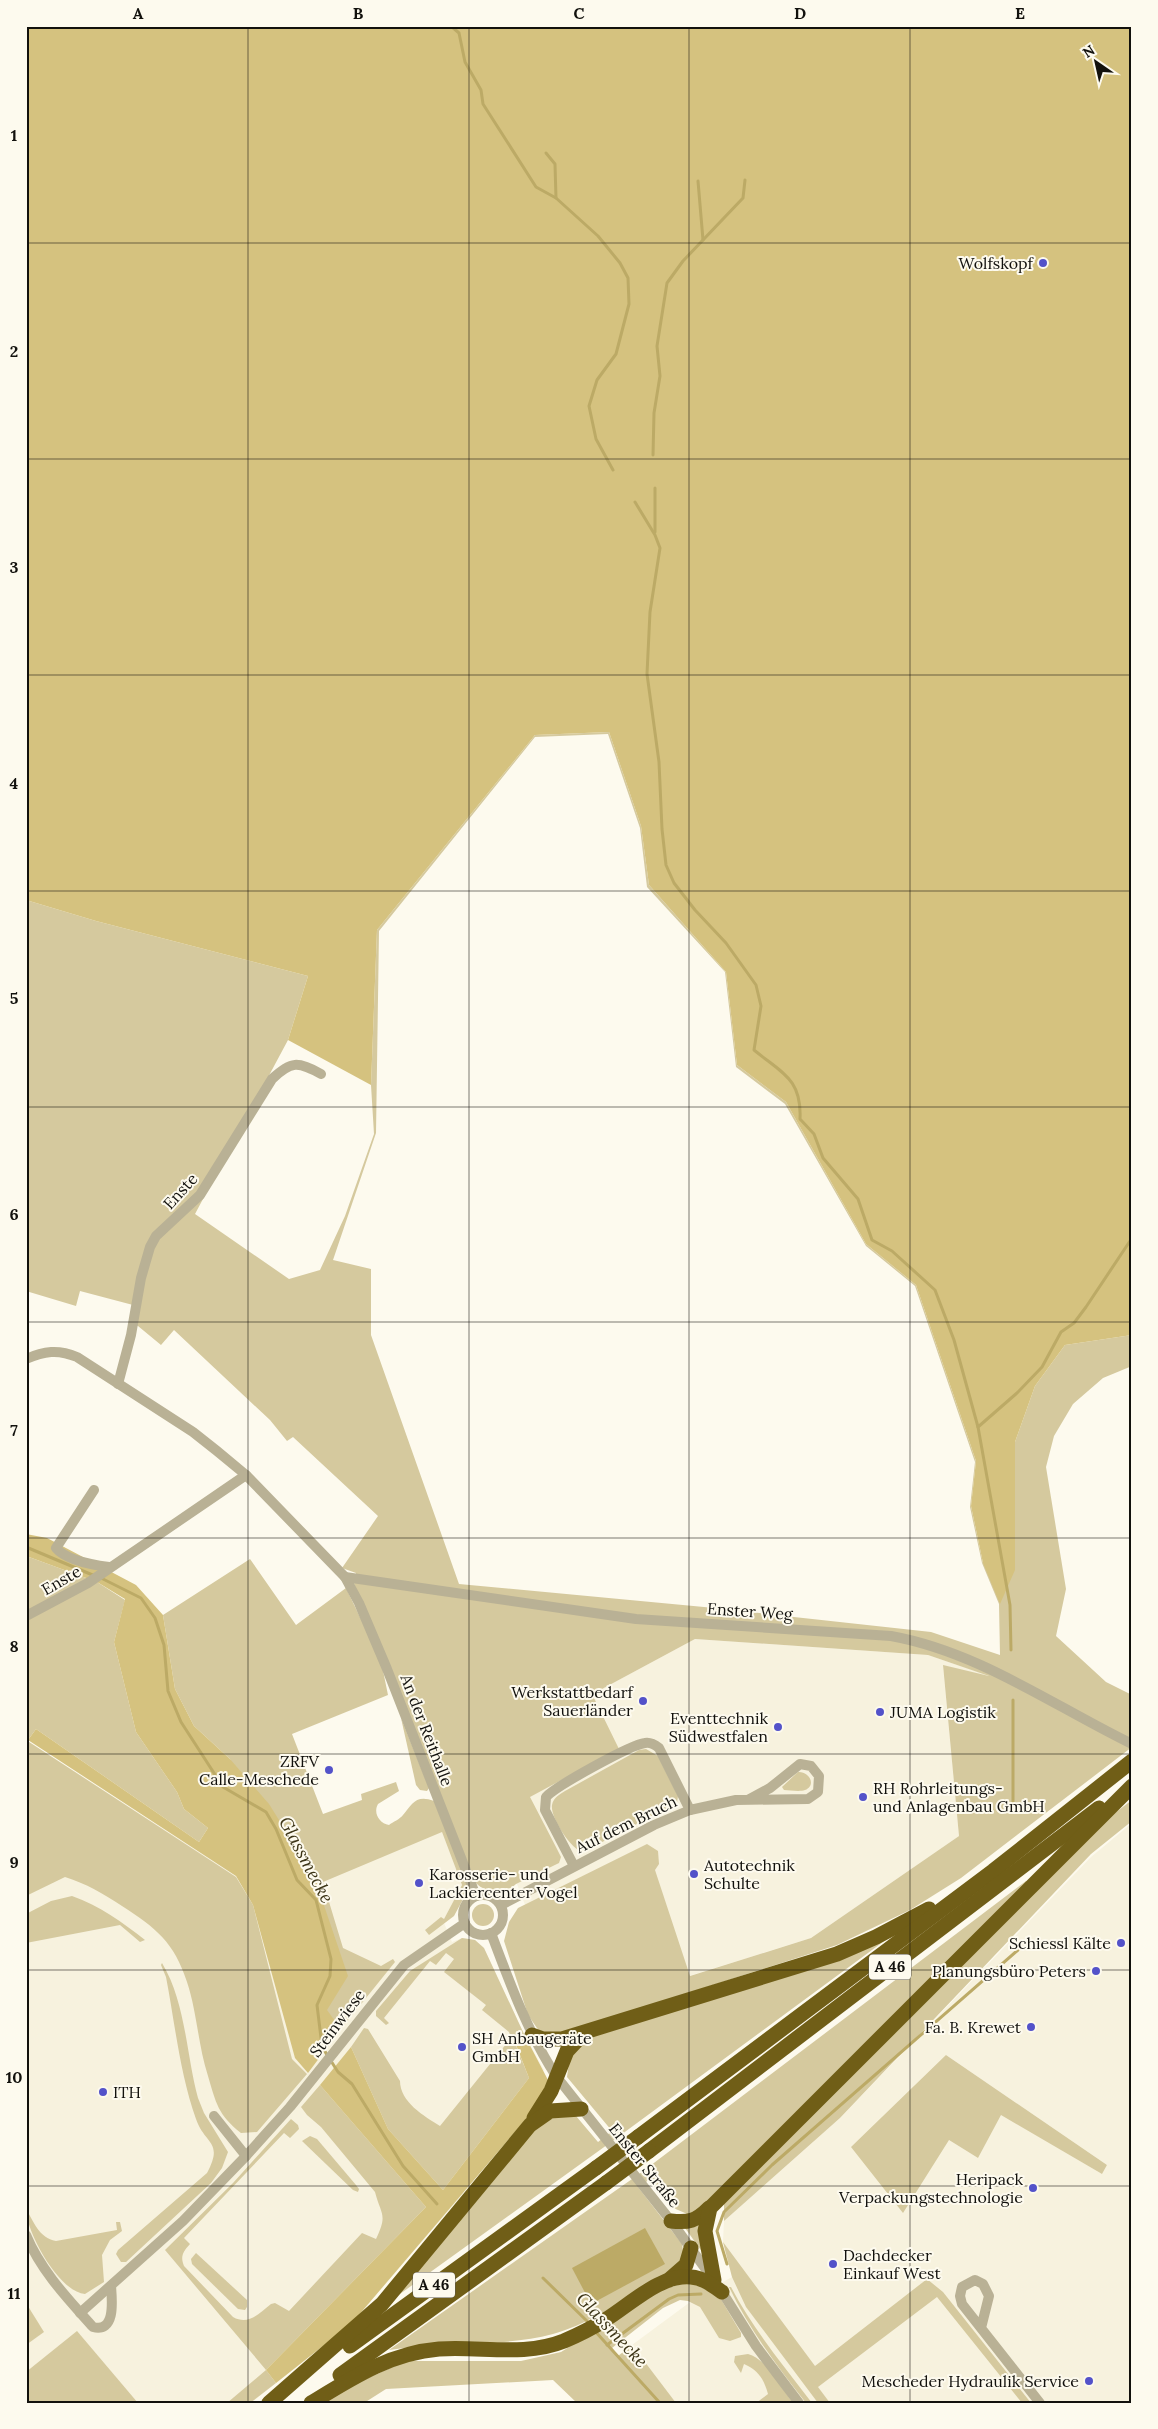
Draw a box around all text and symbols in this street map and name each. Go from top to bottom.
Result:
text: A [133,3,144,23]
text: B [353,3,364,23]
text: C [573,3,585,23]
text: D [794,3,806,23]
text: E [1015,3,1025,23]
north arrow [1070,38,1120,88]
text: N [1079,41,1098,62]
text: 1 [11,125,17,145]
place label: Wolfskopf [958,253,1035,273]
marker: Wolfskopf [1037,257,1049,269]
text: 2 [10,341,18,361]
text: 3 [10,557,19,577]
text: 4 [10,773,19,793]
text: 5 [10,988,19,1008]
street label: Enste [159,1168,202,1213]
text: 6 [9,1204,19,1224]
text: 7 [10,1420,18,1440]
street label: Enste [38,1561,84,1599]
street label: Enster Weg [706,1598,795,1624]
text: 8 [9,1636,19,1656]
street label: An der Reithalle [396,1670,458,1789]
place label: Werkstattbedarf Sauerländer [511,1682,635,1720]
marker: Werkstattbedarf Sauerländer [637,1695,649,1707]
place label: JUMA Logistik [889,1702,996,1722]
marker: JUMA Logistik [874,1706,886,1718]
place label: Eventtechnik Südwestfalen [669,1708,768,1746]
marker: Eventtechnik Südwestfalen [772,1721,784,1733]
place label: ZRFV Calle-Meschede [199,1751,320,1789]
marker: ZRFV Calle-Meschede [323,1764,335,1776]
place label: RH Rohrleitungs- und Anlagenbau GmbH [873,1778,1045,1816]
street label: Auf dem Bruch [571,1791,680,1858]
marker: RH Rohrleitungs- und Anlagenbau GmbH [857,1791,869,1803]
water label: Glassmecke [274,1813,339,1907]
text: 9 [9,1852,19,1872]
place label: Autotechnik Schulte [703,1855,795,1893]
place label: Karosserie- und Lackiercenter Vogel [429,1864,578,1902]
marker: Autotechnik Schulte [688,1868,700,1880]
marker: Karosserie- und Lackiercenter Vogel [413,1877,425,1889]
place label: Schiessl Kälte [1009,1933,1111,1953]
marker: Schiessl Kälte [1115,1937,1127,1949]
road number: A 46 [869,1954,911,1980]
place label: Planungsbüro Peters [932,1961,1086,1981]
marker: Planungsbüro Peters [1090,1965,1102,1977]
street label: Steinwiese [305,1985,369,2061]
place label: Fa. B. Krewet [925,2017,1022,2037]
marker: Fa. B. Krewet [1025,2021,1037,2033]
place label: SH Anbaugeräte GmbH [472,2028,592,2066]
marker: SH Anbaugeräte GmbH [456,2041,468,2053]
text: 10 [6,2067,22,2087]
place label: ITH [113,2082,141,2102]
marker: ITH [97,2086,109,2098]
street label: Enster Straße [605,2119,685,2212]
place label: Heripack Verpackungstechnologie [838,2169,1023,2207]
marker: Heripack Verpackungstechnologie [1027,2182,1039,2194]
place label: Dachdecker Einkauf West [843,2245,941,2283]
marker: Dachdecker Einkauf West [827,2258,839,2270]
road number: A 46 [413,2272,455,2298]
text: 11 [8,2283,21,2303]
water label: Glassmecke [572,2287,653,2372]
place label: Mescheder Hydraulik Service [862,2371,1079,2391]
marker: Mescheder Hydraulik Service [1083,2375,1095,2387]

